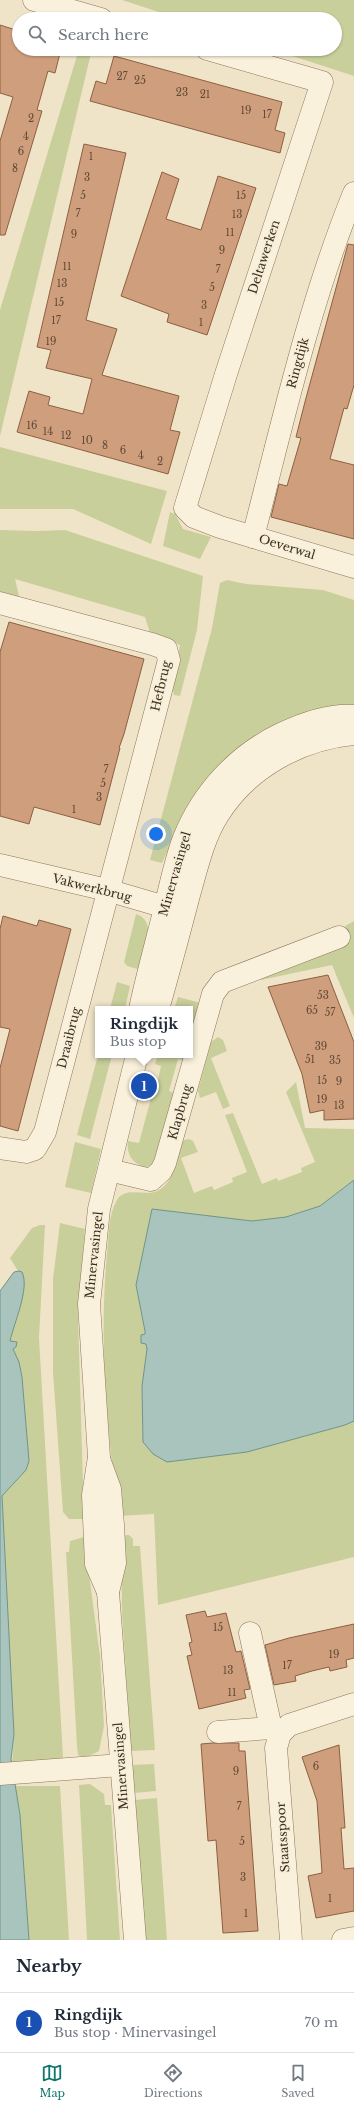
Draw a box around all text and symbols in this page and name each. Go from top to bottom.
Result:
search box [12,12,342,56]
icon: search [26,23,48,45]
text: Search here [58,25,149,44]
house number: 27 [116,70,129,83]
house number: 25 [134,74,146,87]
house number: 23 [176,86,188,99]
house number: 21 [200,88,210,101]
house number: 19 [241,104,251,117]
house number: 17 [262,108,273,121]
house number: 2 [28,112,34,125]
house number: 4 [23,130,29,143]
house number: 6 [18,145,24,158]
house number: 1 [89,150,93,163]
house number: 8 [12,162,18,175]
house number: 3 [84,171,90,184]
house number: 5 [80,189,86,202]
house number: 15 [236,189,246,202]
house number: 7 [75,207,81,220]
house number: 13 [232,208,242,221]
street label: Deltawerken [244,218,283,296]
house number: 11 [226,226,234,239]
house number: 9 [71,228,77,241]
house number: 9 [219,244,225,257]
house number: 11 [63,260,71,273]
house number: 7 [215,263,221,276]
house number: 13 [57,277,67,290]
house number: 5 [209,281,215,294]
house number: 15 [54,296,64,309]
house number: 3 [201,299,207,312]
house number: 17 [51,314,62,327]
house number: 1 [199,316,203,329]
house number: 19 [46,335,56,348]
street label: Ringdijk [284,335,312,390]
house number: 16 [27,419,37,432]
house number: 14 [43,425,53,438]
house number: 12 [61,429,71,442]
house number: 10 [81,434,93,447]
house number: 8 [102,439,108,452]
house number: 6 [120,444,126,457]
house number: 4 [138,449,144,462]
house number: 2 [157,455,163,468]
street label: Oeverwal [257,531,317,562]
street label: Hefbrug [147,658,174,713]
house number: 7 [103,763,109,776]
house number: 5 [100,777,106,790]
house number: 3 [96,791,102,804]
house number: 1 [72,803,76,816]
your location [146,824,166,844]
street label: Minervasingel [155,830,194,918]
street label: Vakwerkbrug [50,870,134,905]
house number: 53 [317,989,329,1002]
house number: 65 [306,1004,318,1017]
street label: Draaibrug [54,1005,84,1070]
popup [95,1006,193,1058]
house number: 57 [325,1006,336,1019]
text: Ringdijk [110,1014,178,1033]
text: Bus stop [110,1033,166,1050]
house number: 39 [315,1040,327,1053]
house number: 51 [305,1053,315,1066]
house number: 35 [329,1054,341,1067]
pin: 1 [131,1071,157,1101]
house number: 15 [317,1074,327,1087]
house number: 9 [336,1075,342,1088]
street label: Klapbrug [164,1082,195,1141]
house number: 19 [317,1093,327,1106]
house number: 13 [334,1099,344,1112]
street label: Minervasingel [81,1211,106,1299]
house number: 15 [213,1621,223,1634]
house number: 19 [329,1648,339,1661]
house number: 17 [282,1659,293,1672]
house number: 13 [223,1664,233,1677]
house number: 11 [228,1686,236,1699]
street label: Minervasingel [110,1722,131,1810]
house number: 6 [313,1760,319,1773]
house number: 9 [233,1765,239,1778]
house number: 7 [236,1800,242,1813]
street label: Staatsspoor [273,1801,292,1873]
house number: 5 [239,1835,245,1848]
house number: 3 [240,1871,246,1884]
house number: 1 [328,1892,332,1905]
house number: 1 [244,1907,248,1920]
text: Nearby [16,1956,82,1977]
text: Ringdijk [54,2005,122,2024]
text: 1 [26,2014,32,2031]
text: 70 m [305,2014,338,2031]
text: Bus stop · Minervasingel [54,2024,216,2041]
tab: Map [39,2062,65,2100]
tab: Directions [144,2062,202,2100]
tab: Saved [281,2062,315,2100]

